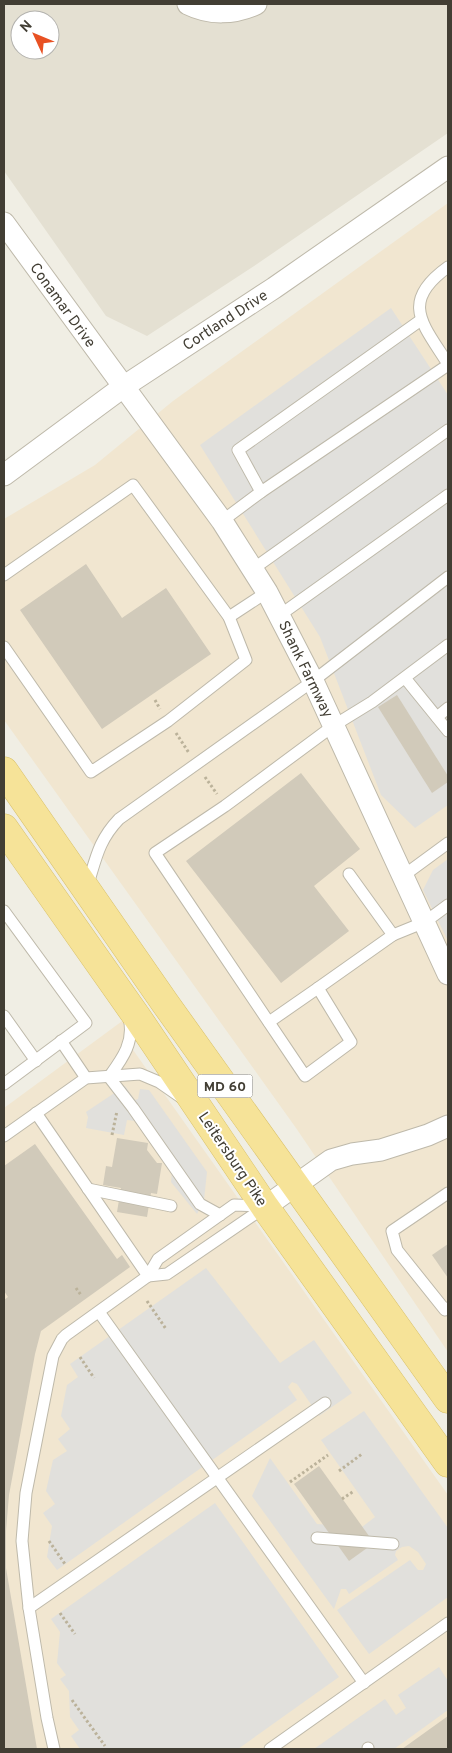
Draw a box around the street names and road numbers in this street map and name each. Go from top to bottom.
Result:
street label: Conamar Drive [25,260,99,352]
street label: Cortland Drive [180,287,272,356]
street label: Shank Farmway [273,618,336,721]
road number: MD 60 [198,1074,252,1098]
street label: Leitersburg Pike [193,1109,270,1211]

